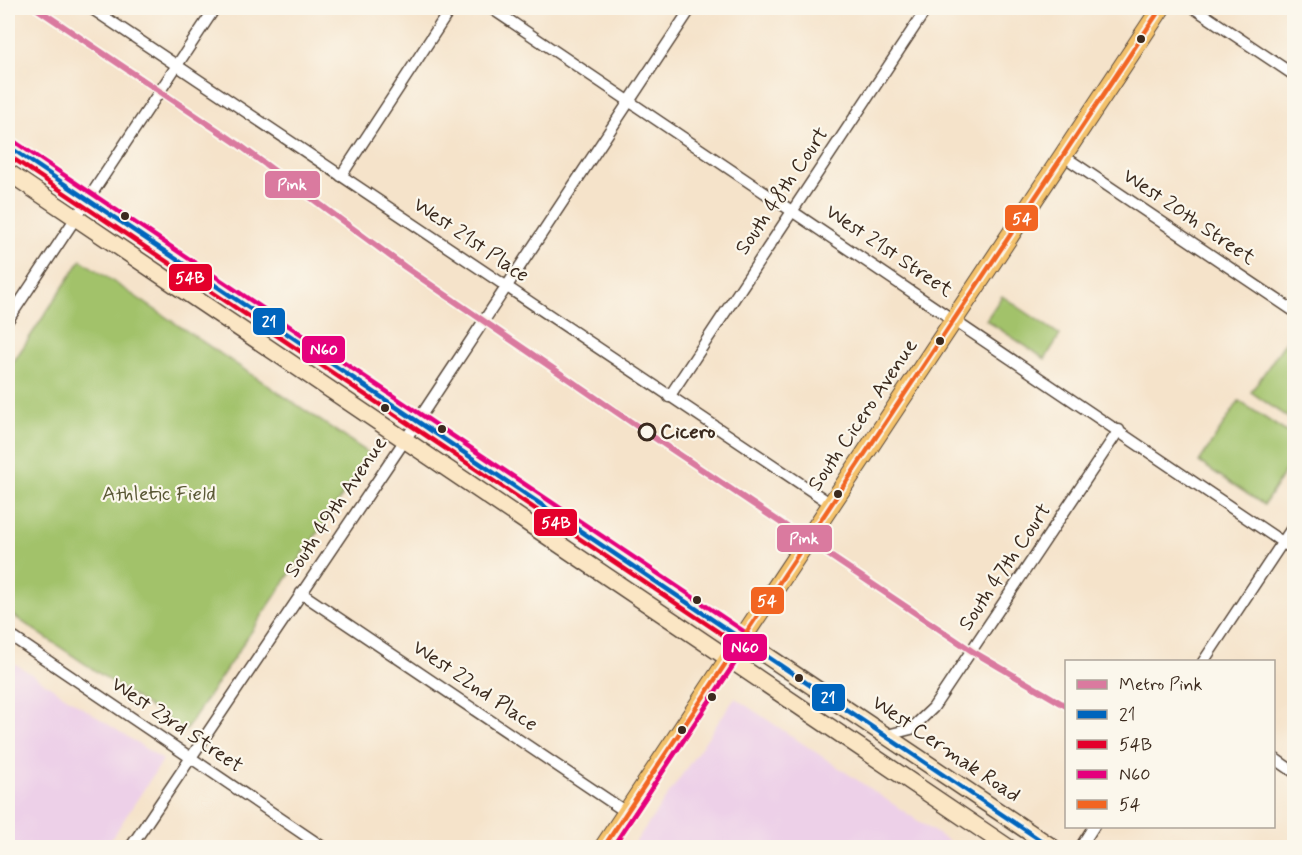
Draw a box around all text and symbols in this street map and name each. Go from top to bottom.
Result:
unlabelled marker [1135,33,1147,45]
street label: South 48th Court [729,121,835,261]
street label: West 20th Street [1117,162,1261,272]
line badge: Pink [264,170,321,199]
text: Pink [277,175,307,196]
street label: West 21st Place [407,191,535,289]
street label: West 21st Street [820,198,959,304]
line badge: 54 [1004,204,1039,232]
text: 54 [1012,209,1032,230]
unlabelled marker [119,210,131,222]
line badge: 54B [168,263,213,292]
text: 54B [175,268,205,289]
line badge: 21 [252,307,286,336]
text: 21 [262,312,276,333]
street label: South Cicero Avenue [802,333,924,497]
line badge: N60 [301,335,346,364]
unlabelled marker [934,335,946,347]
text: N60 [310,340,338,361]
unlabelled marker [379,402,391,414]
place label: Cicero [660,418,716,446]
unlabelled marker [436,423,448,435]
marker: Cicero [638,423,656,441]
street label: South 49th Avenue [278,431,394,583]
park label: Athletic Field [102,480,216,508]
unlabelled marker [832,488,844,500]
street label: South 47th Court [952,498,1058,636]
line badge: 54B [533,508,578,537]
text: 54B [541,513,571,534]
line badge: Pink [776,524,833,553]
text: Pink [789,529,819,550]
line badge: 54 [750,586,785,615]
text: 54 [757,591,777,612]
unlabelled marker [691,594,703,606]
line badge: N60 [722,633,768,662]
street label: West 22nd Place [407,634,543,738]
text: N60 [731,638,759,659]
legend [1065,660,1275,828]
street label: West 23rd Street [105,670,249,780]
unlabelled marker [793,672,805,684]
text: Metro Pink [1119,673,1203,697]
line badge: 21 [811,683,846,712]
text: 21 [821,688,835,709]
street label: West Cermak Road [866,689,1026,809]
unlabelled marker [706,691,718,703]
text: 21 [1119,703,1136,727]
unlabelled marker [676,724,688,736]
text: 54B [1119,733,1152,757]
text: N60 [1119,763,1151,787]
text: 54 [1119,793,1141,817]

